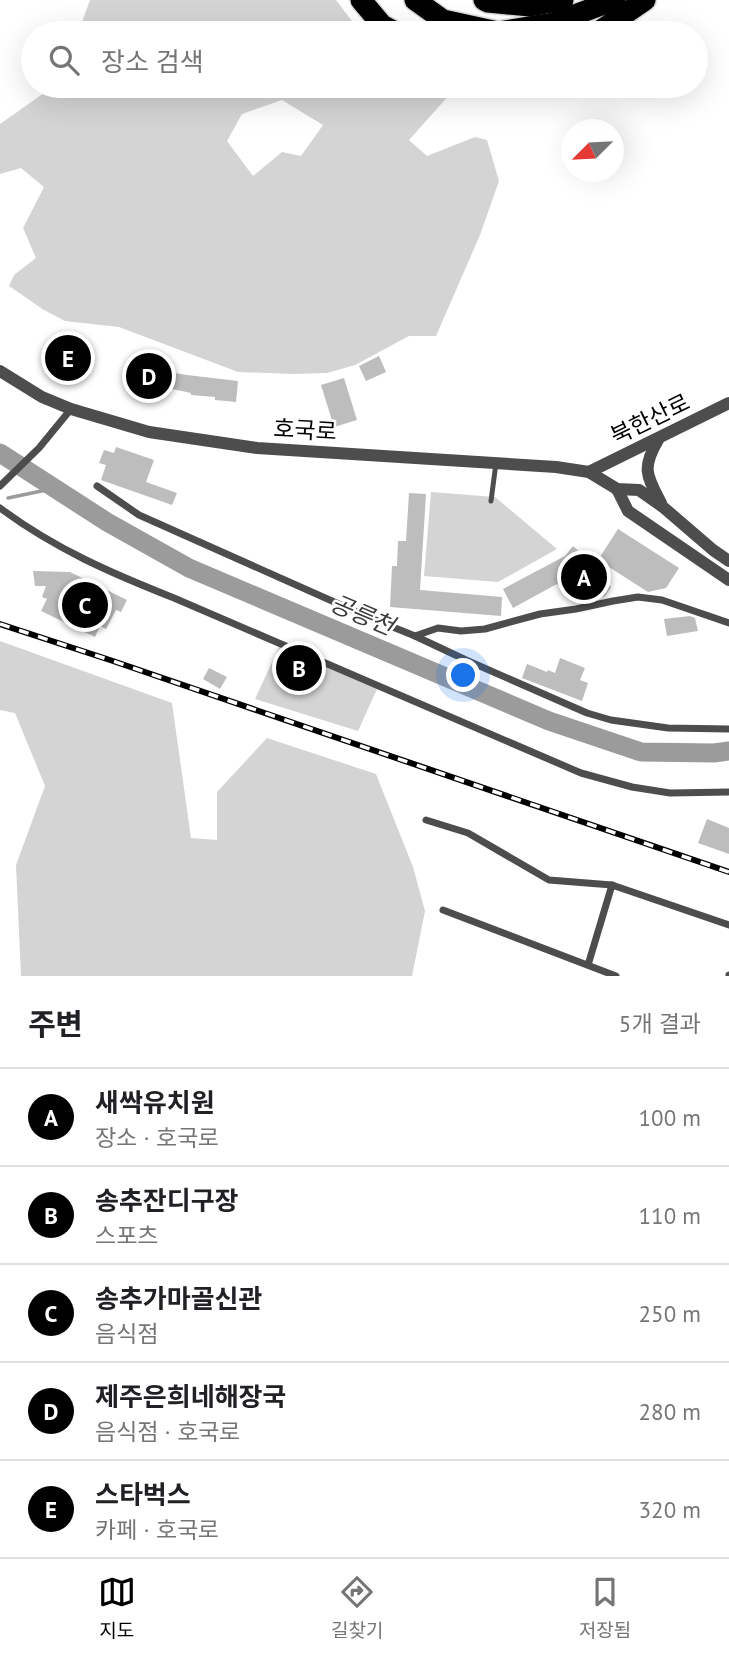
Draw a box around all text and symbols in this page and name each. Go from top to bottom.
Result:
search box [21,21,708,98]
icon: search [45,41,83,79]
text: 장소 검색 [101,45,204,78]
north arrow [561,119,624,182]
pin: E [45,332,91,384]
pin: D [126,350,172,402]
street label: 북한산로 [605,387,694,450]
street label: 호국로 [273,413,337,446]
pin: A [561,551,607,603]
pin: C [62,579,108,631]
water label: 공릉천 [326,587,401,643]
pin: B [276,642,322,694]
your location [446,658,480,692]
text: 주변 [28,1004,83,1043]
text: 5개 결과 [619,1009,701,1038]
text: 새싹유치원 [95,1086,215,1119]
text: A [44,1103,58,1132]
text: 100 m [639,1103,701,1132]
text: 장소 · 호국로 [95,1123,219,1152]
text: 송추잔디구장 [95,1184,239,1217]
text: B [44,1201,58,1230]
text: 110 m [639,1201,701,1230]
text: 스포츠 [95,1221,158,1250]
text: 송추가마골신관 [95,1282,262,1315]
text: C [45,1299,57,1328]
text: 250 m [639,1299,701,1328]
text: 음식점 [95,1319,158,1348]
text: 제주은희네해장국 [95,1380,286,1413]
text: D [44,1397,58,1426]
text: 280 m [639,1397,701,1426]
text: 음식점 · 호국로 [95,1417,240,1446]
text: 스타벅스 [95,1478,191,1511]
text: E [45,1495,57,1524]
text: 320 m [639,1495,701,1524]
text: 카페 · 호국로 [95,1515,219,1544]
tab: 지도 [98,1573,136,1642]
tab: 길찾기 [331,1573,383,1642]
tab: 저장됨 [579,1573,631,1642]

